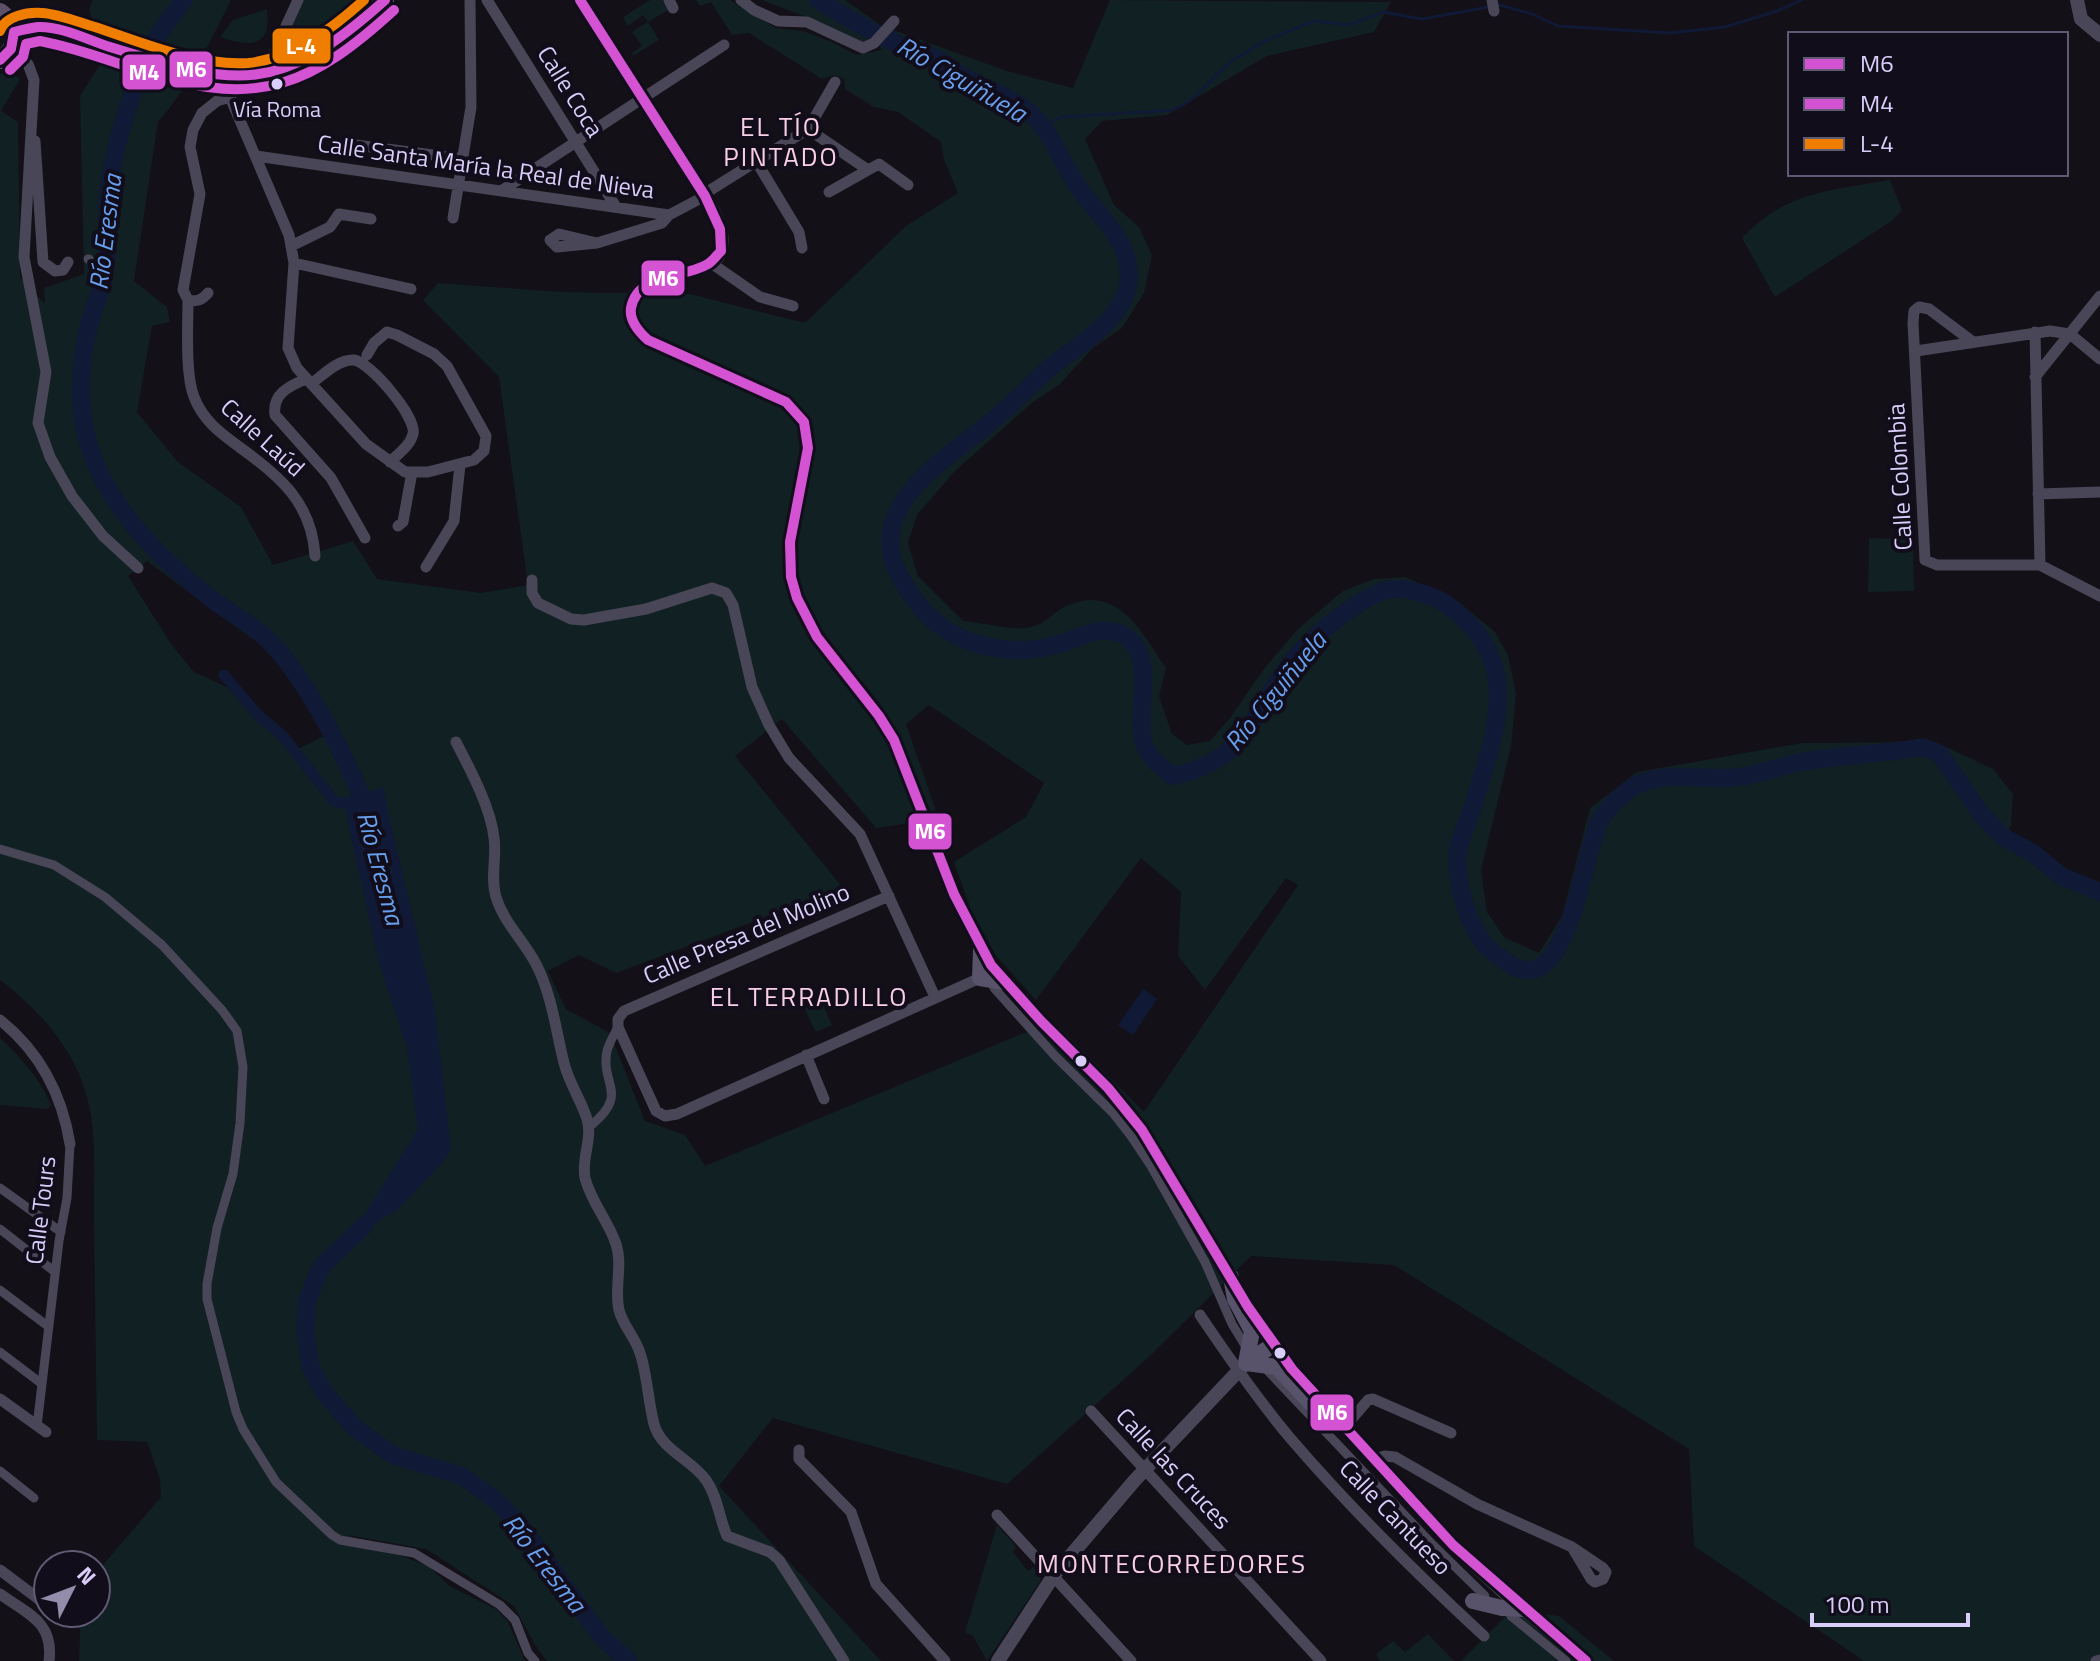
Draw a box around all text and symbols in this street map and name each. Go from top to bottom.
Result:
water label: Río Ciguiñuela [890,26,1036,133]
line badge: L-4 [271,27,332,65]
text: L-4 [286,29,316,63]
legend [1788,32,2068,176]
street label: Calle Coca [529,38,613,144]
text: M6 [1860,45,1894,81]
line badge: M6 [168,50,214,89]
text: M6 [175,52,207,86]
line badge: M4 [121,53,167,91]
text: M4 [128,55,160,89]
marker: Vía Roma [269,76,285,92]
text: M4 [1860,85,1894,121]
place label: Vía Roma [233,92,321,126]
district label: EL TÍO PINTADO [723,107,839,176]
street label: Calle Santa María la Real de Nieva [315,125,657,207]
text: L-4 [1860,125,1894,161]
water label: Río Eresma [79,170,132,292]
line badge: M6 [640,259,686,297]
text: M6 [647,261,679,295]
street label: Calle Laúd [213,389,313,485]
street label: Calle Colombia [1877,403,1921,551]
water label: Río Ciguiñuela [1215,621,1337,759]
water label: Río Eresma [347,807,415,931]
line badge: M6 [907,812,953,851]
text: M6 [914,814,946,848]
street label: Calle Presa del Molino [637,873,855,993]
district label: EL TERRADILLO [710,977,908,1016]
unlabelled marker [1073,1053,1089,1069]
street label: Calle Tours [15,1154,65,1266]
unlabelled marker [1272,1345,1288,1361]
line badge: M6 [1309,1393,1355,1432]
text: M6 [1316,1395,1348,1429]
street label: Calle las Cruces [1108,1399,1240,1537]
street label: Calle Cantueso [1331,1451,1461,1583]
water label: Río Eresma [494,1505,597,1622]
district label: MONTECORREDORES [1037,1544,1307,1583]
north arrow [32,1549,112,1629]
text: N [69,1559,105,1593]
scale bar [1812,1577,1968,1627]
text: 100 m [1824,1586,1890,1622]

